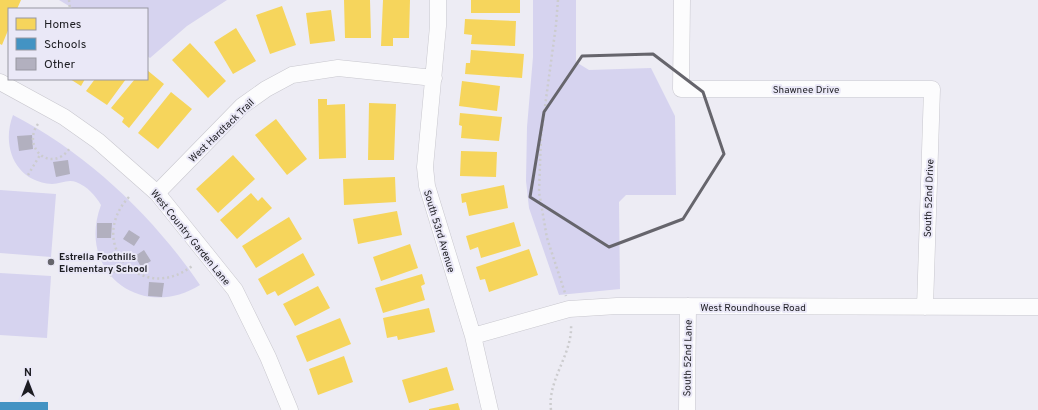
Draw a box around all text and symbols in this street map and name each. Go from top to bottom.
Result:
legend [8,8,148,80]
text: Homes [44,17,81,33]
text: Schools [44,37,86,53]
text: Other [44,57,76,73]
street label: Shawnee Drive [773,84,839,97]
street label: West Hardtack Trail [187,97,257,166]
street label: South 52nd Drive [922,159,937,237]
street label: West Country Garden Lane [147,187,233,289]
street label: South 53rd Avenue [420,189,457,274]
place label: Estrella Foothills Elementary School [59,251,148,276]
marker: Estrella Foothills Elementary School [46,257,56,267]
street label: West Roundhouse Road [700,302,806,315]
street label: South 52nd Lane [681,320,696,397]
north arrow [8,362,48,402]
text: N [24,366,32,380]

